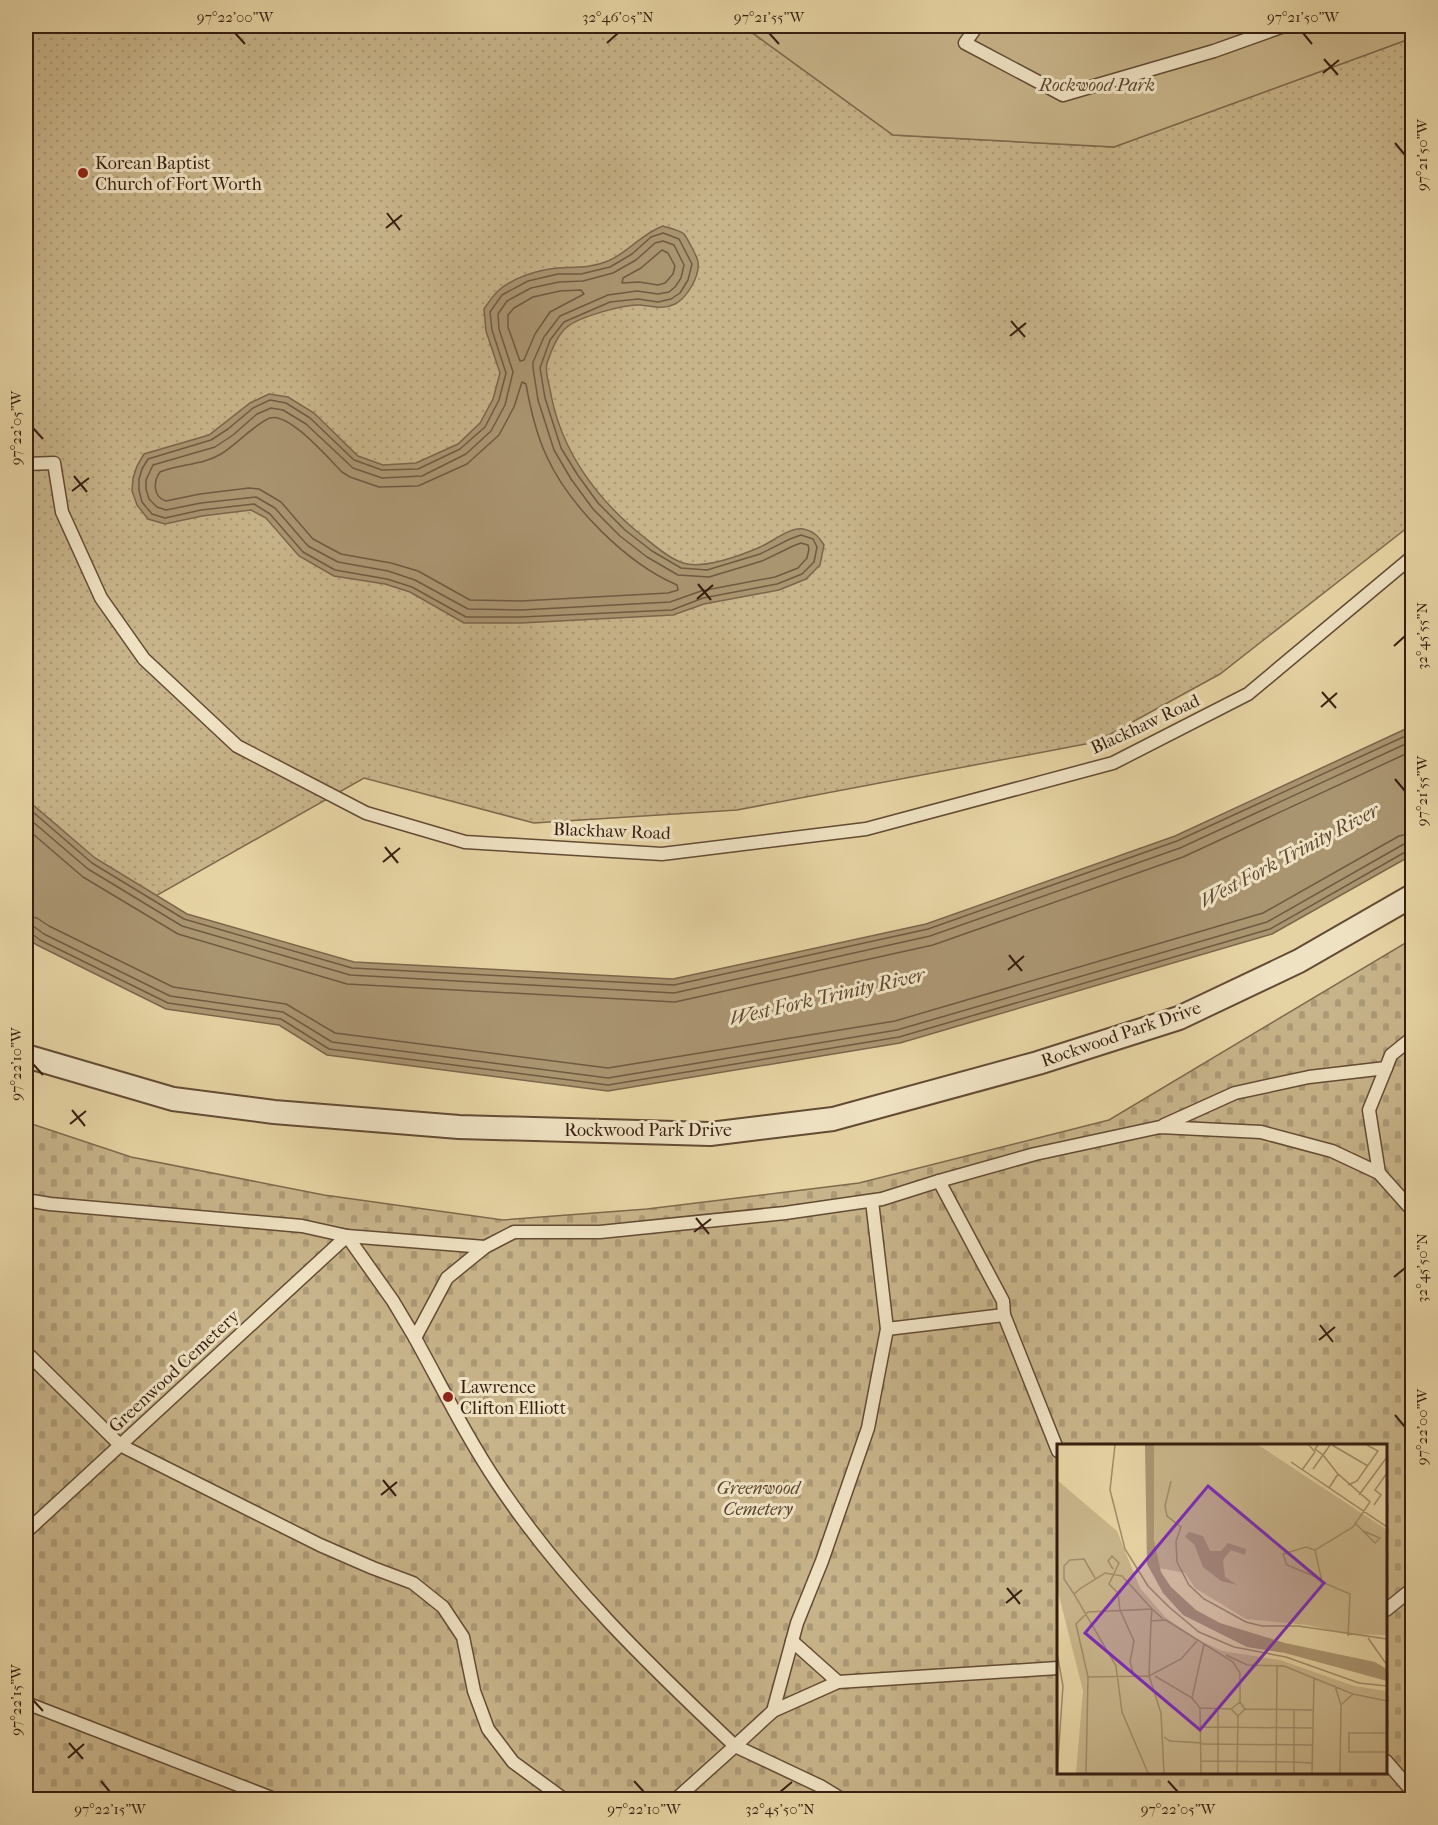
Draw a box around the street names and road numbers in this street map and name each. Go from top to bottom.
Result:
street label: Blackhaw Road [1087,690,1203,759]
street label: Blackhaw Road [553,819,671,844]
street label: Rockwood Park Drive [1038,997,1204,1072]
street label: Rockwood Park Drive [564,1120,732,1141]
street label: Greenwood Cemetery [105,1305,245,1437]

